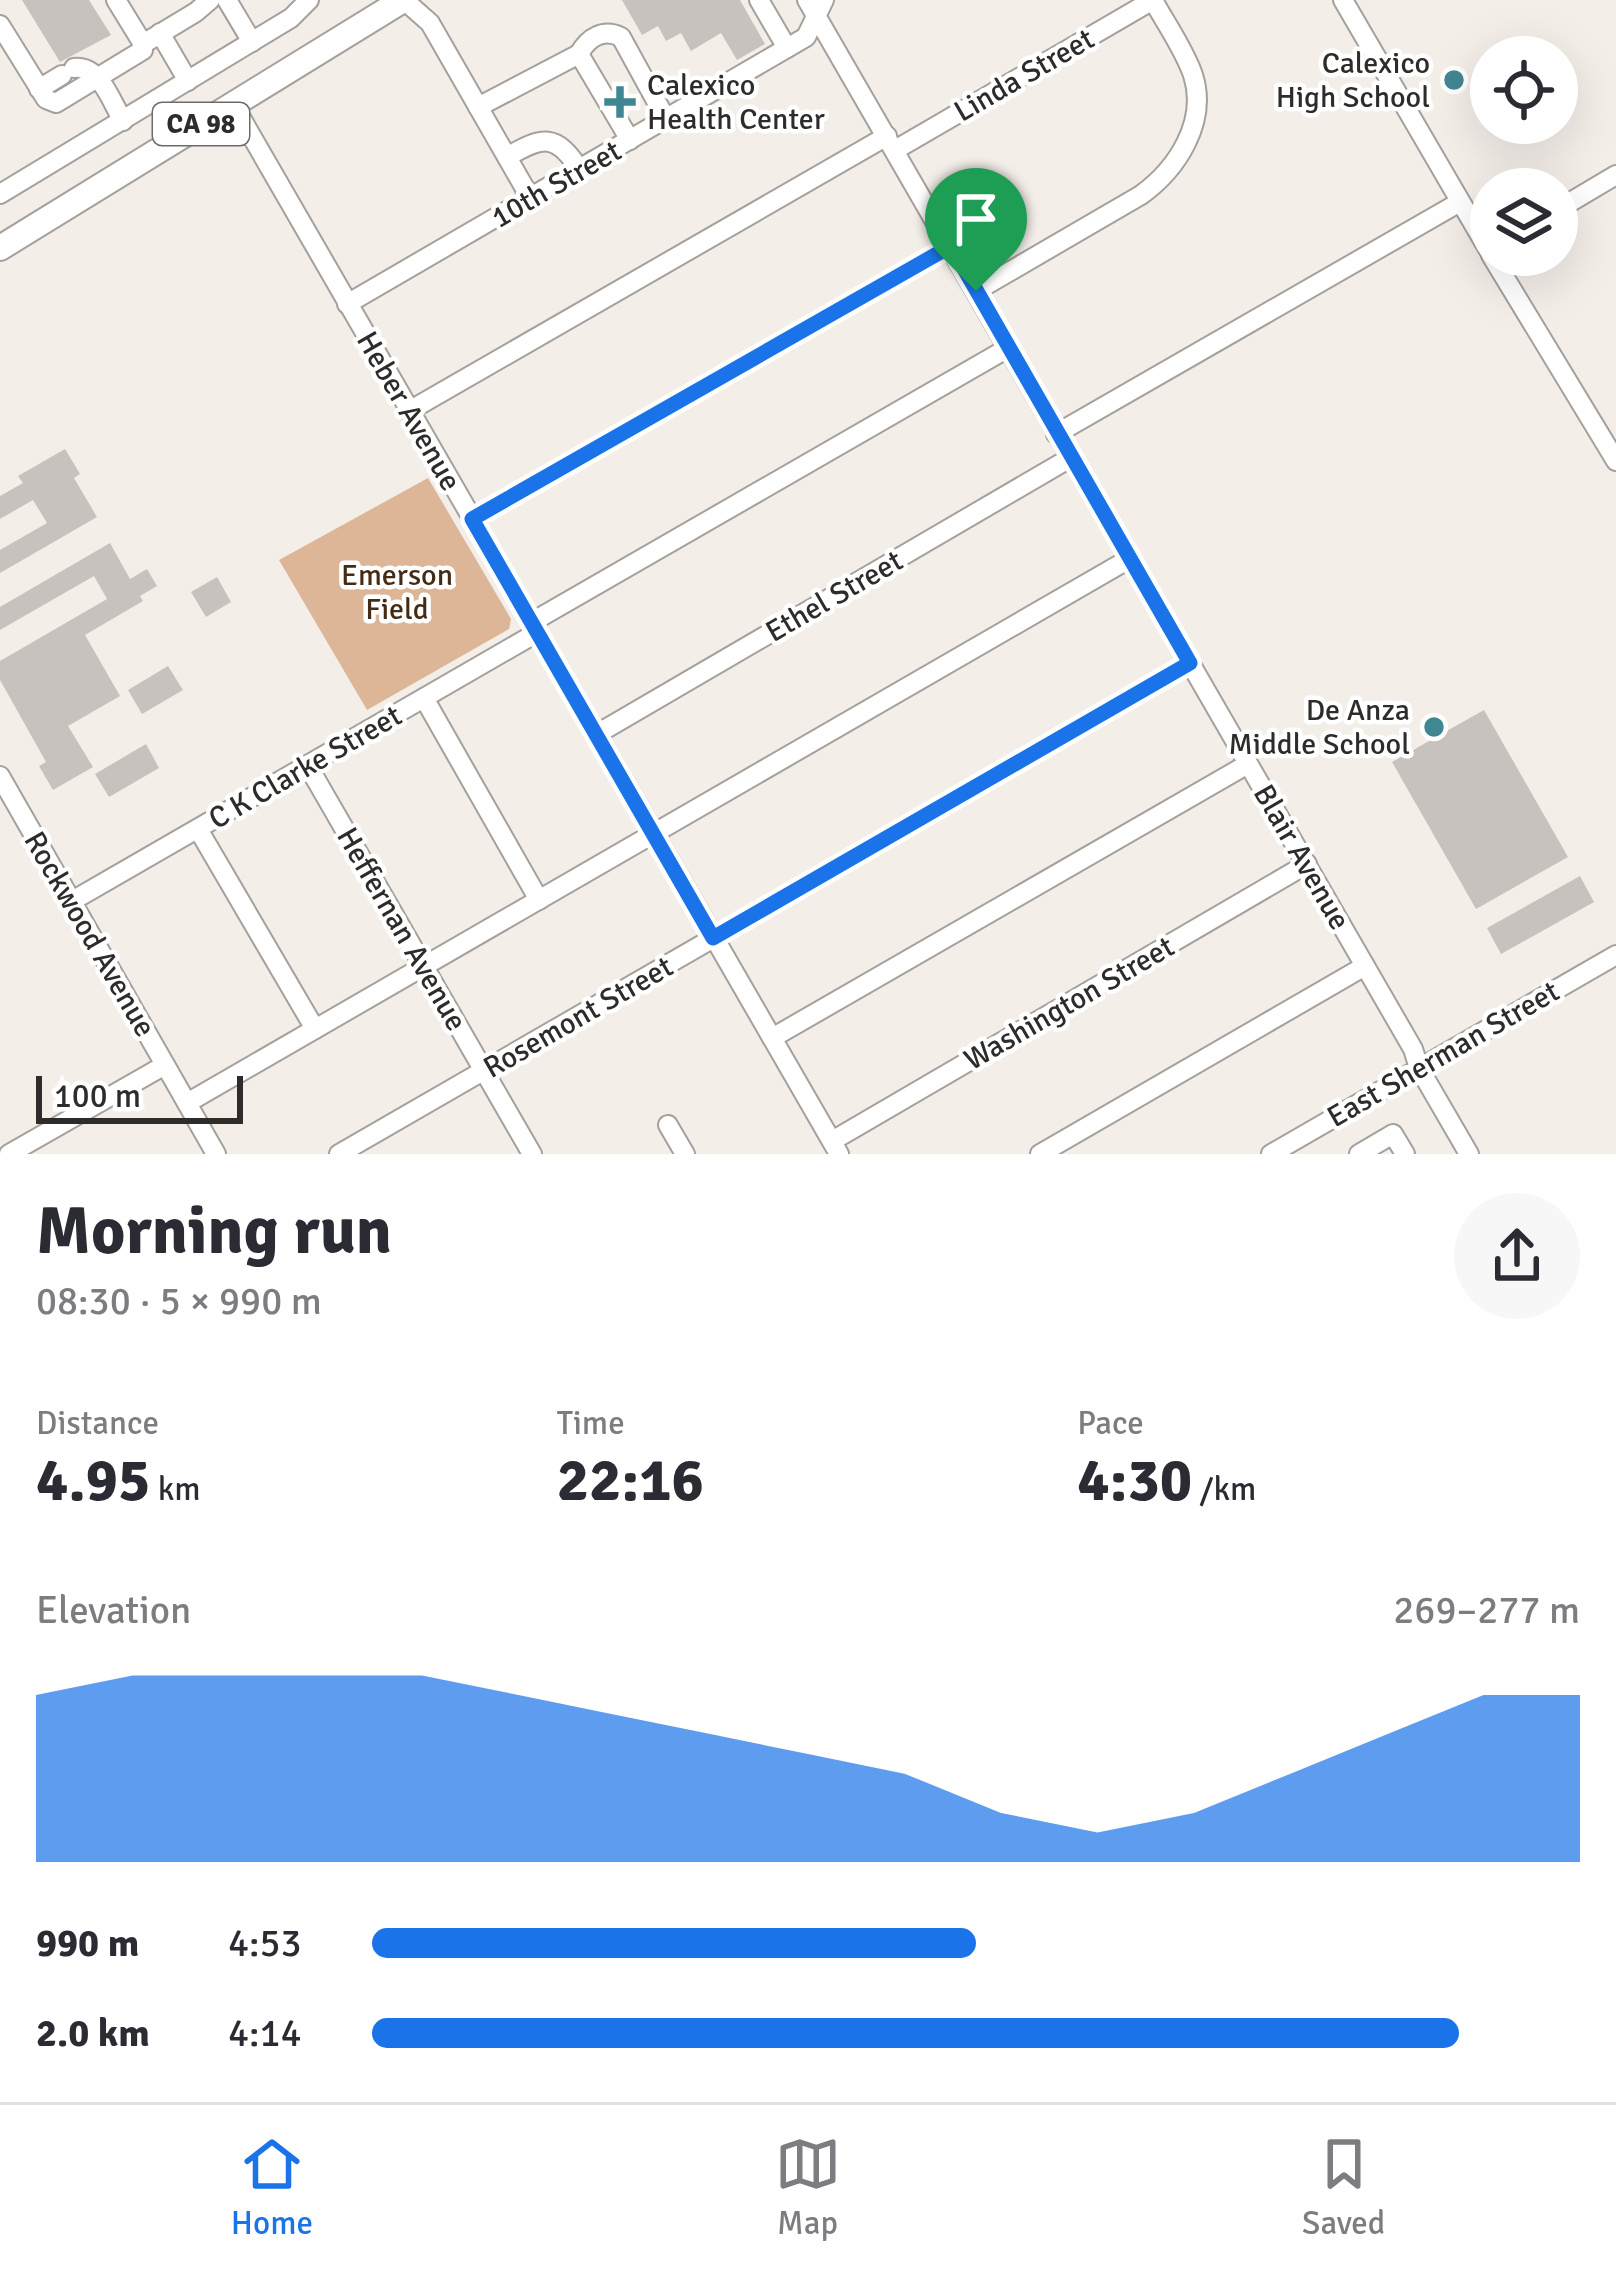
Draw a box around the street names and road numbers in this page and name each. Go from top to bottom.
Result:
street label: Linda Street [948,21,1101,130]
road number: CA 98 [153,103,249,145]
street label: 10th Street [485,132,628,236]
street label: Heber Avenue [348,325,469,497]
street label: Ethel Street [759,542,909,650]
street label: C K Clarke Street [202,697,408,838]
street label: Blair Avenue [1245,778,1358,937]
street label: Heffernan Avenue [328,821,475,1037]
street label: Rockwood Avenue [16,825,163,1044]
street label: Washington Street [958,928,1181,1079]
street label: Rosemont Street [477,948,680,1087]
street label: East Sherman Street [1321,973,1566,1136]

